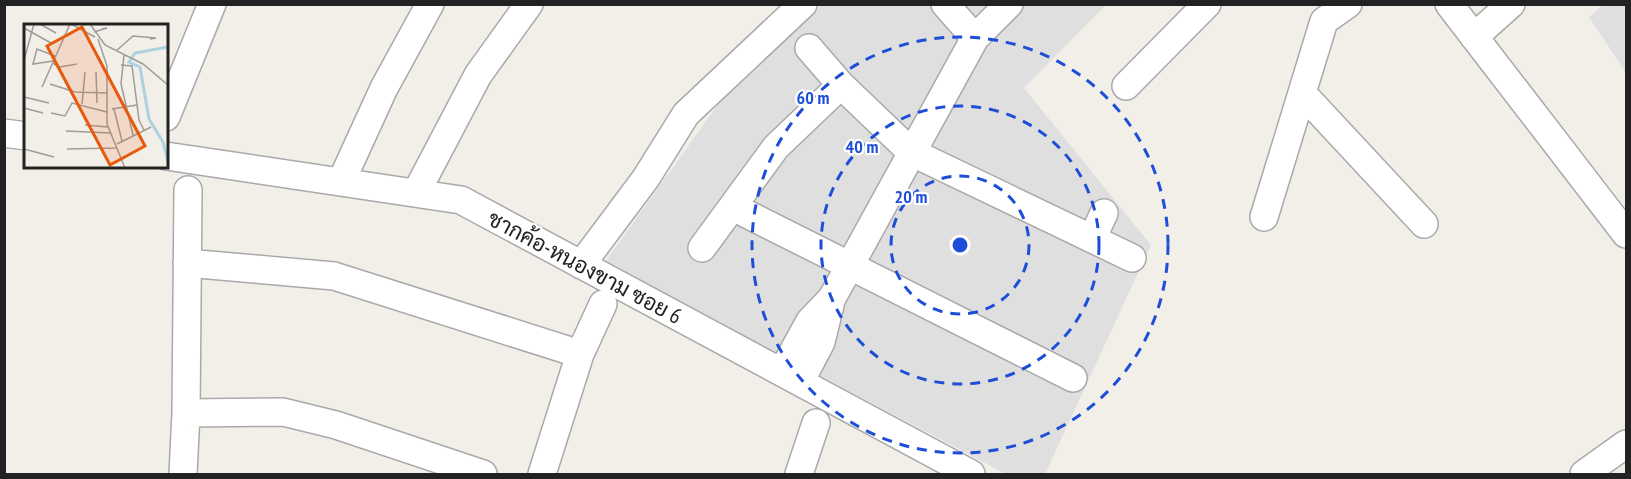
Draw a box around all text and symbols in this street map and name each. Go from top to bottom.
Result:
inset map [24,24,168,168]
text: 60 m [797,86,829,109]
text: 40 m [846,135,878,158]
text: 20 m [895,185,927,208]
street label: ชากค้อ-หนองขาม ซอย 6 [483,204,687,330]
centre of rings [950,235,970,255]

